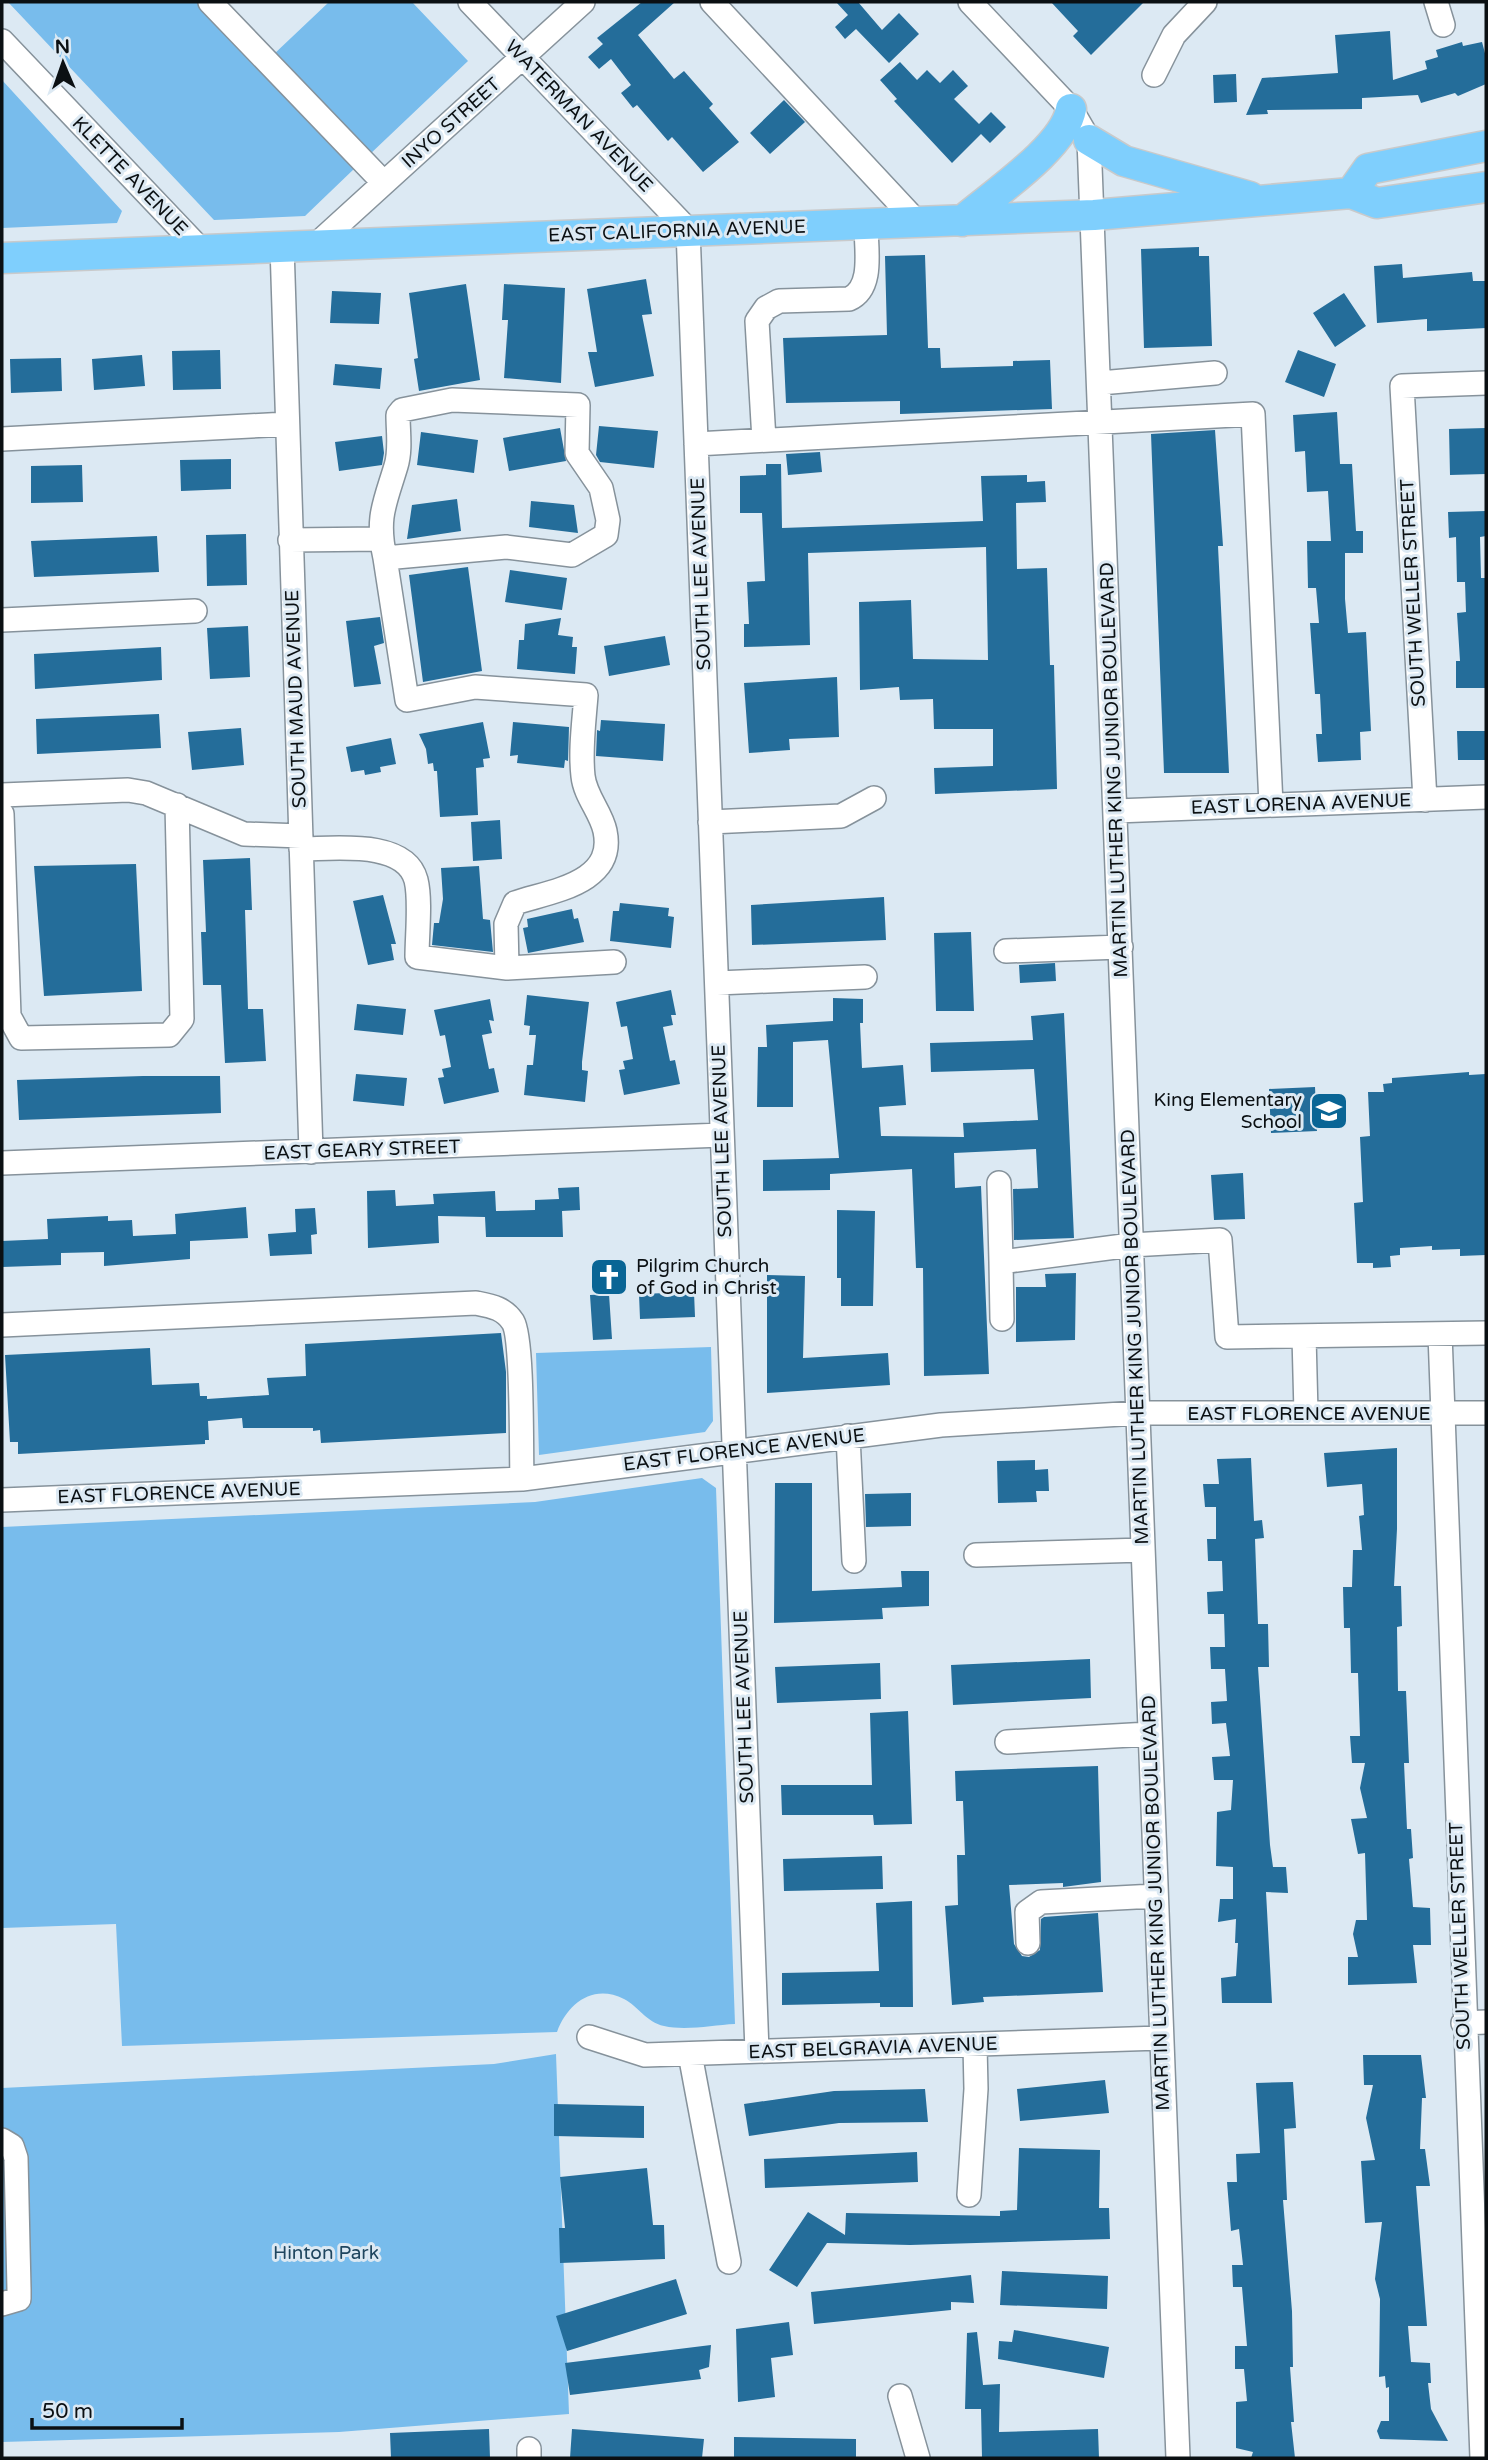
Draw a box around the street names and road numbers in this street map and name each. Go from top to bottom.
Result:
street label: WATERMAN AVENUE [501,35,657,197]
street label: INYO STREET [397,73,505,173]
street label: KLETTE AVENUE [68,112,192,240]
street label: EAST CALIFORNIA AVENUE [548,216,806,246]
street label: SOUTH LEE AVENUE [687,477,715,671]
street label: SOUTH WELLER STREET [1396,478,1430,707]
street label: MARTIN LUTHER KING JUNIOR BOULEVARD [1096,562,1132,978]
street label: SOUTH MAUD AVENUE [281,589,311,809]
street label: EAST LORENA AVENUE [1190,789,1412,819]
street label: SOUTH LEE AVENUE [708,1044,736,1238]
street label: MARTIN LUTHER KING JUNIOR BOULEVARD [1117,1129,1153,1545]
street label: EAST GEARY STREET [263,1136,461,1164]
street label: EAST FLORENCE AVENUE [1187,1403,1431,1425]
street label: EAST FLORENCE AVENUE [622,1424,866,1476]
street label: EAST FLORENCE AVENUE [57,1478,301,1508]
street label: SOUTH LEE AVENUE [730,1610,758,1804]
street label: MARTIN LUTHER KING JUNIOR BOULEVARD [1138,1695,1174,2111]
street label: SOUTH WELLER STREET [1445,1821,1475,2050]
street label: EAST BELGRAVIA AVENUE [748,2033,998,2063]

